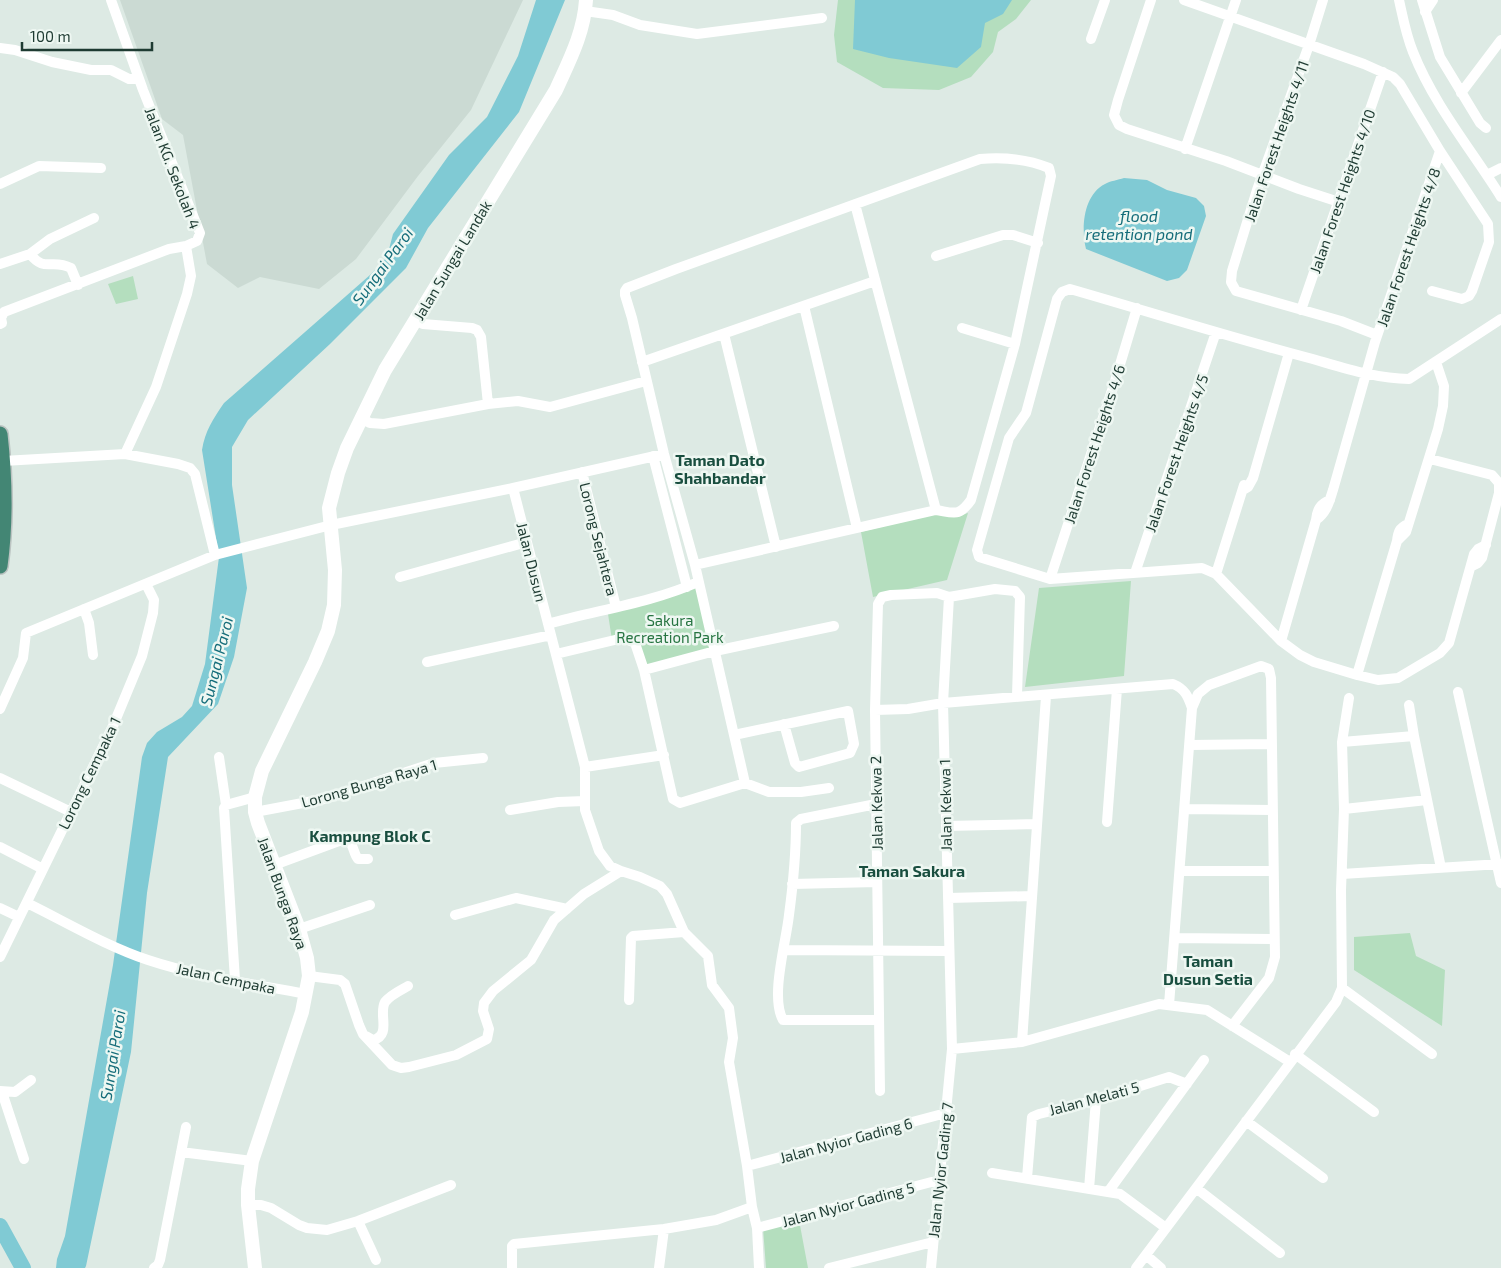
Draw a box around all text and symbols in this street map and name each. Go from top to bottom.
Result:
scale bar [22,20,152,52]
text: 100 m [30,27,71,45]
street label: Jalan Forest Heights 4/11 [1240,58,1312,224]
street label: Jalan KG. Sekolah 4 [141,104,205,232]
street label: Jalan Forest Heights 4/10 [1305,106,1379,276]
street label: Jalan Forest Heights 4/8 [1372,165,1444,329]
street label: Jalan Sungai Landak [409,197,495,323]
water label: flood retention pond [1085,206,1193,243]
water label: Sungai Paroi [348,224,416,308]
street label: Jalan Forest Heights 4/6 [1060,362,1128,526]
street label: Jalan Forest Heights 4/5 [1141,372,1211,534]
district label: Taman Dato Shahbandar [674,450,766,487]
street label: Lorong Sejahtera [575,480,622,598]
street label: Jalan Dusun [513,520,551,604]
park label: Sakura Recreation Park [616,611,724,646]
water label: Sungai Paroi [196,615,236,707]
street label: Lorong Cempaka 1 [54,714,124,832]
street label: Lorong Bunga Raya 1 [299,755,439,811]
street label: Jalan Kekwa 2 [866,755,886,851]
street label: Jalan Kekwa 1 [935,759,955,851]
district label: Kampung Blok C [309,826,431,845]
street label: Jalan Bunga Raya [254,834,312,952]
district label: Taman Sakura [859,861,965,880]
district label: Taman Dusun Setia [1163,951,1253,988]
street label: Jalan Cempaka [175,959,277,997]
water label: Sungai Paroi [96,1009,129,1101]
street label: Jalan Melati 5 [1047,1077,1141,1119]
street label: Jalan Nyior Gading 7 [924,1101,956,1239]
street label: Jalan Nyior Gading 6 [778,1114,914,1166]
street label: Jalan Nyior Gading 5 [780,1178,916,1230]

